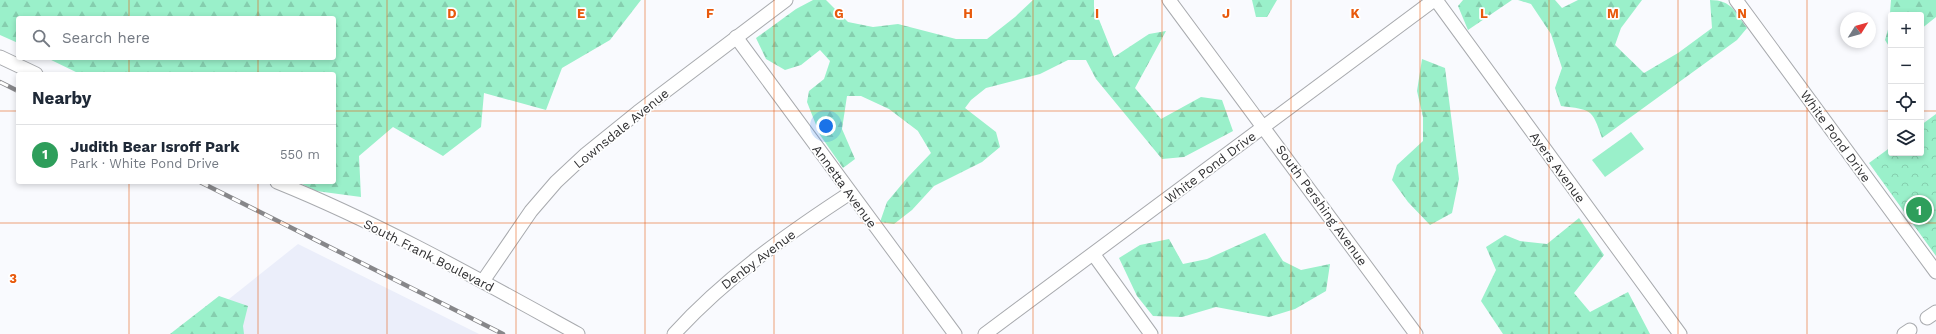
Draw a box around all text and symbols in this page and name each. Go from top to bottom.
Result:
text: D [447,6,457,21]
text: E [577,6,585,21]
text: F [706,6,714,21]
text: G [834,6,844,21]
text: H [963,6,973,21]
text: I [1095,6,1099,21]
text: J [1222,6,1230,21]
text: K [1350,6,1360,21]
text: L [1480,6,1488,21]
text: M [1607,6,1619,21]
text: N [1737,6,1747,21]
north arrow [1840,12,1876,48]
map controls [1888,12,1924,156]
button: + [1888,12,1924,48]
search box [16,16,336,60]
icon: search [30,27,52,49]
text: Search here [62,29,150,47]
button: − [1888,48,1924,84]
button: locate [1888,84,1924,120]
street label: Lownsdale Avenue [571,85,672,171]
street label: White Pond Drive [1797,87,1874,185]
text: Nearby [32,88,91,108]
your location [816,116,836,136]
button: layers [1888,120,1924,156]
street label: White Pond Drive [1162,128,1259,206]
street label: Ayers Avenue [1527,129,1588,206]
text: Judith Bear Isroff Park [70,138,240,156]
street label: Annetta Avenue [809,142,880,231]
street label: South Pershing Avenue [1273,142,1370,269]
text: 1 [42,147,48,162]
text: 550 m [280,147,320,162]
text: Park · White Pond Drive [70,156,219,171]
pin: 1 [1906,195,1932,225]
street label: South Frank Boulevard [361,216,496,295]
street label: Denby Avenue [718,227,798,292]
text: 3 [9,271,17,286]

